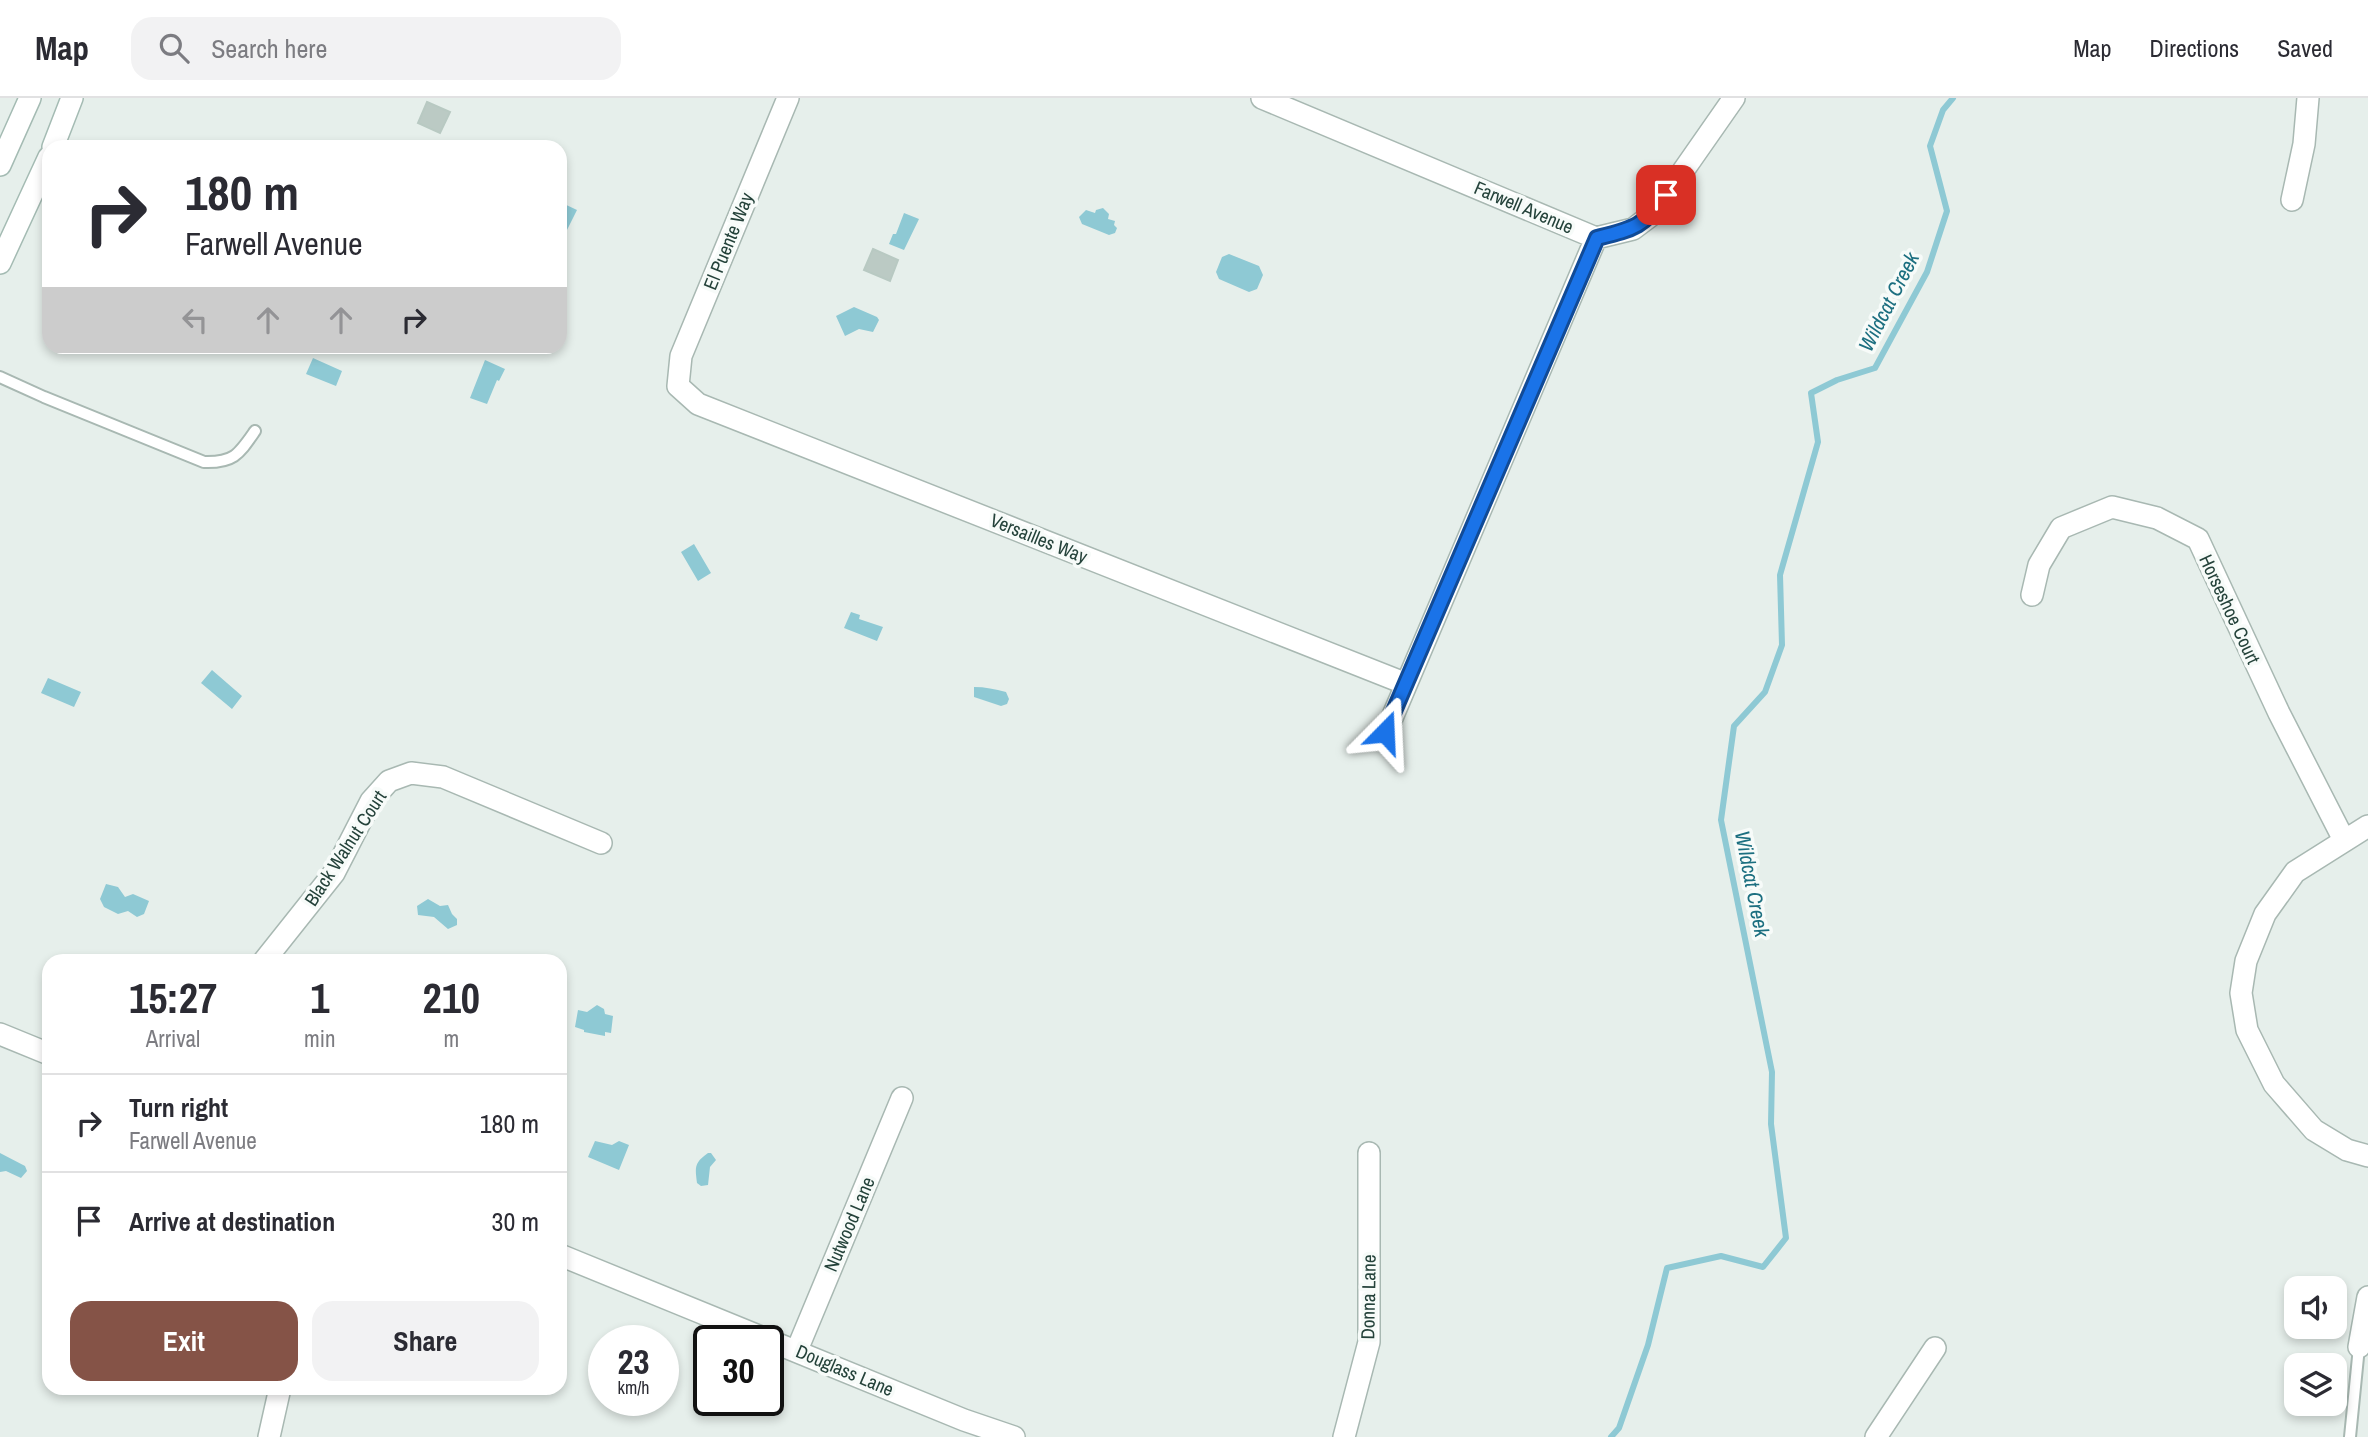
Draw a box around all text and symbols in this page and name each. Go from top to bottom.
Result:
search box [131,17,621,80]
text: Map [35,26,89,70]
icon: search [155,29,193,67]
text: Search here [211,31,327,66]
text: Map [2073,32,2111,64]
text: Directions [2149,32,2239,64]
text: Saved [2277,32,2333,64]
text: 180 m [185,159,299,225]
pin [1636,165,1696,225]
icon: right [70,168,161,259]
street label: Farwell Avenue [1470,174,1578,240]
icon: arrive [1647,176,1685,214]
street label: El Puente Way [697,188,759,293]
text: Farwell Avenue [185,222,363,265]
water label: Wildcat Creek [1851,246,1927,356]
icon: left [176,301,214,339]
icon: ahead [249,301,287,339]
icon: ahead [322,301,360,339]
icon: right [395,301,433,339]
street label: Versailles Way [987,507,1092,569]
street label: Horseshoe Court [2193,550,2267,668]
position arrow [1348,695,1422,769]
street label: Black Walnut Court [298,785,392,911]
water label: Wildcat Creek [1728,828,1777,941]
text: 15:27 [129,970,217,1026]
text: 1 [310,970,329,1026]
text: 210 [423,970,480,1026]
text: Arrival [146,1023,200,1054]
text: min [304,1023,336,1054]
text: m [443,1023,459,1054]
text: Turn right [129,1090,228,1125]
icon: right [70,1104,108,1142]
text: 180 m [480,1106,539,1141]
text: Farwell Avenue [129,1125,257,1156]
street label: Nutwood Lane [817,1173,881,1275]
icon: arrive [70,1202,108,1240]
text: Arrive at destination [129,1204,335,1239]
text: 30 m [492,1204,539,1239]
street label: Donna Lane [1354,1254,1382,1340]
map controls [2284,1276,2347,1416]
button: sound [2284,1276,2347,1339]
button: Exit [70,1301,298,1381]
button: Share [312,1301,539,1381]
speed limit sign: 30 [693,1325,784,1416]
text: 23 [618,1338,649,1385]
street label: Douglass Lane [792,1338,898,1402]
button: layers [2284,1353,2347,1416]
text: km/h [618,1375,650,1400]

